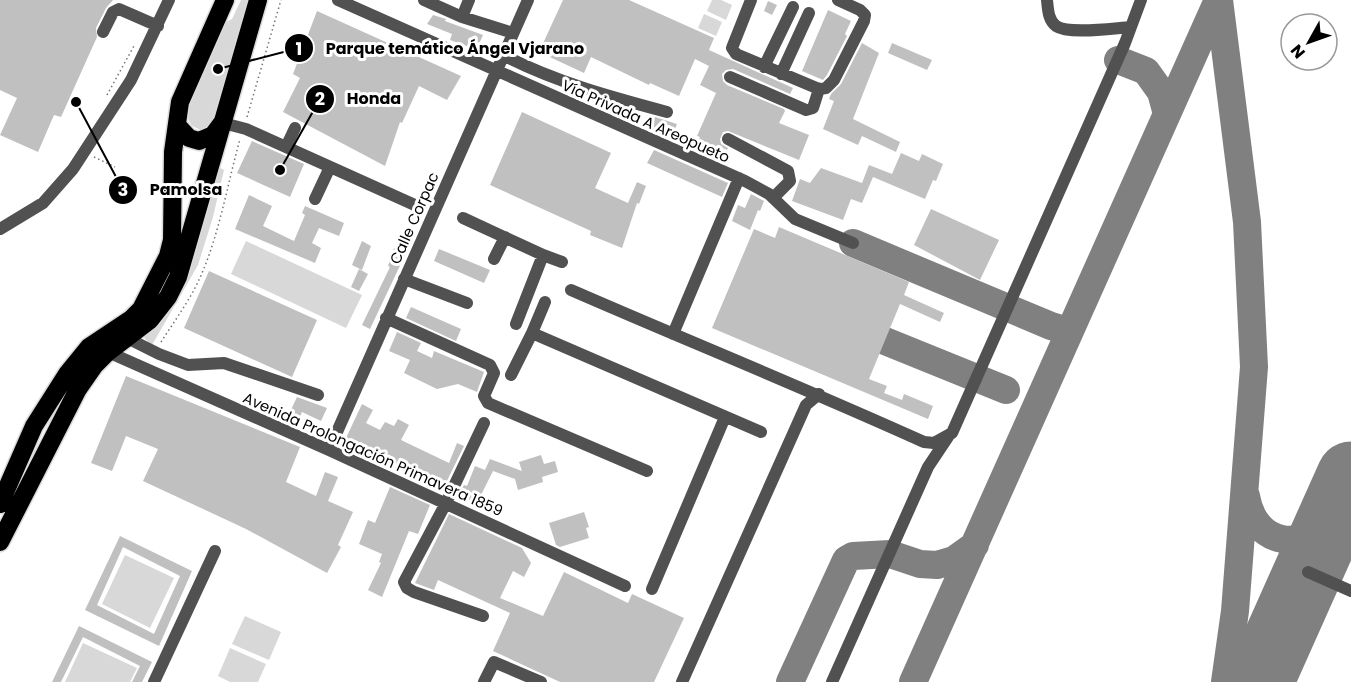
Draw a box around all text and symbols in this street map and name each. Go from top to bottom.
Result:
north arrow [1279,12,1339,72]
callout: Parque temático Ángel Vjarano [284,31,596,65]
text: 1 [296,36,302,61]
text: Parque temático Ángel Vjarano [326,37,584,60]
text: N [1285,39,1311,63]
street label: Vía Privada A Areopueto [559,74,733,168]
callout: Honda [305,82,413,116]
text: 2 [315,86,325,111]
text: Honda [347,87,401,110]
street label: Calle Corpac [384,169,444,267]
callout: Pamolsa [108,173,234,207]
text: 3 [118,177,128,202]
text: Pamolsa [150,178,222,201]
street label: Avenida Prolongación Primavera 1859 [240,387,506,521]

